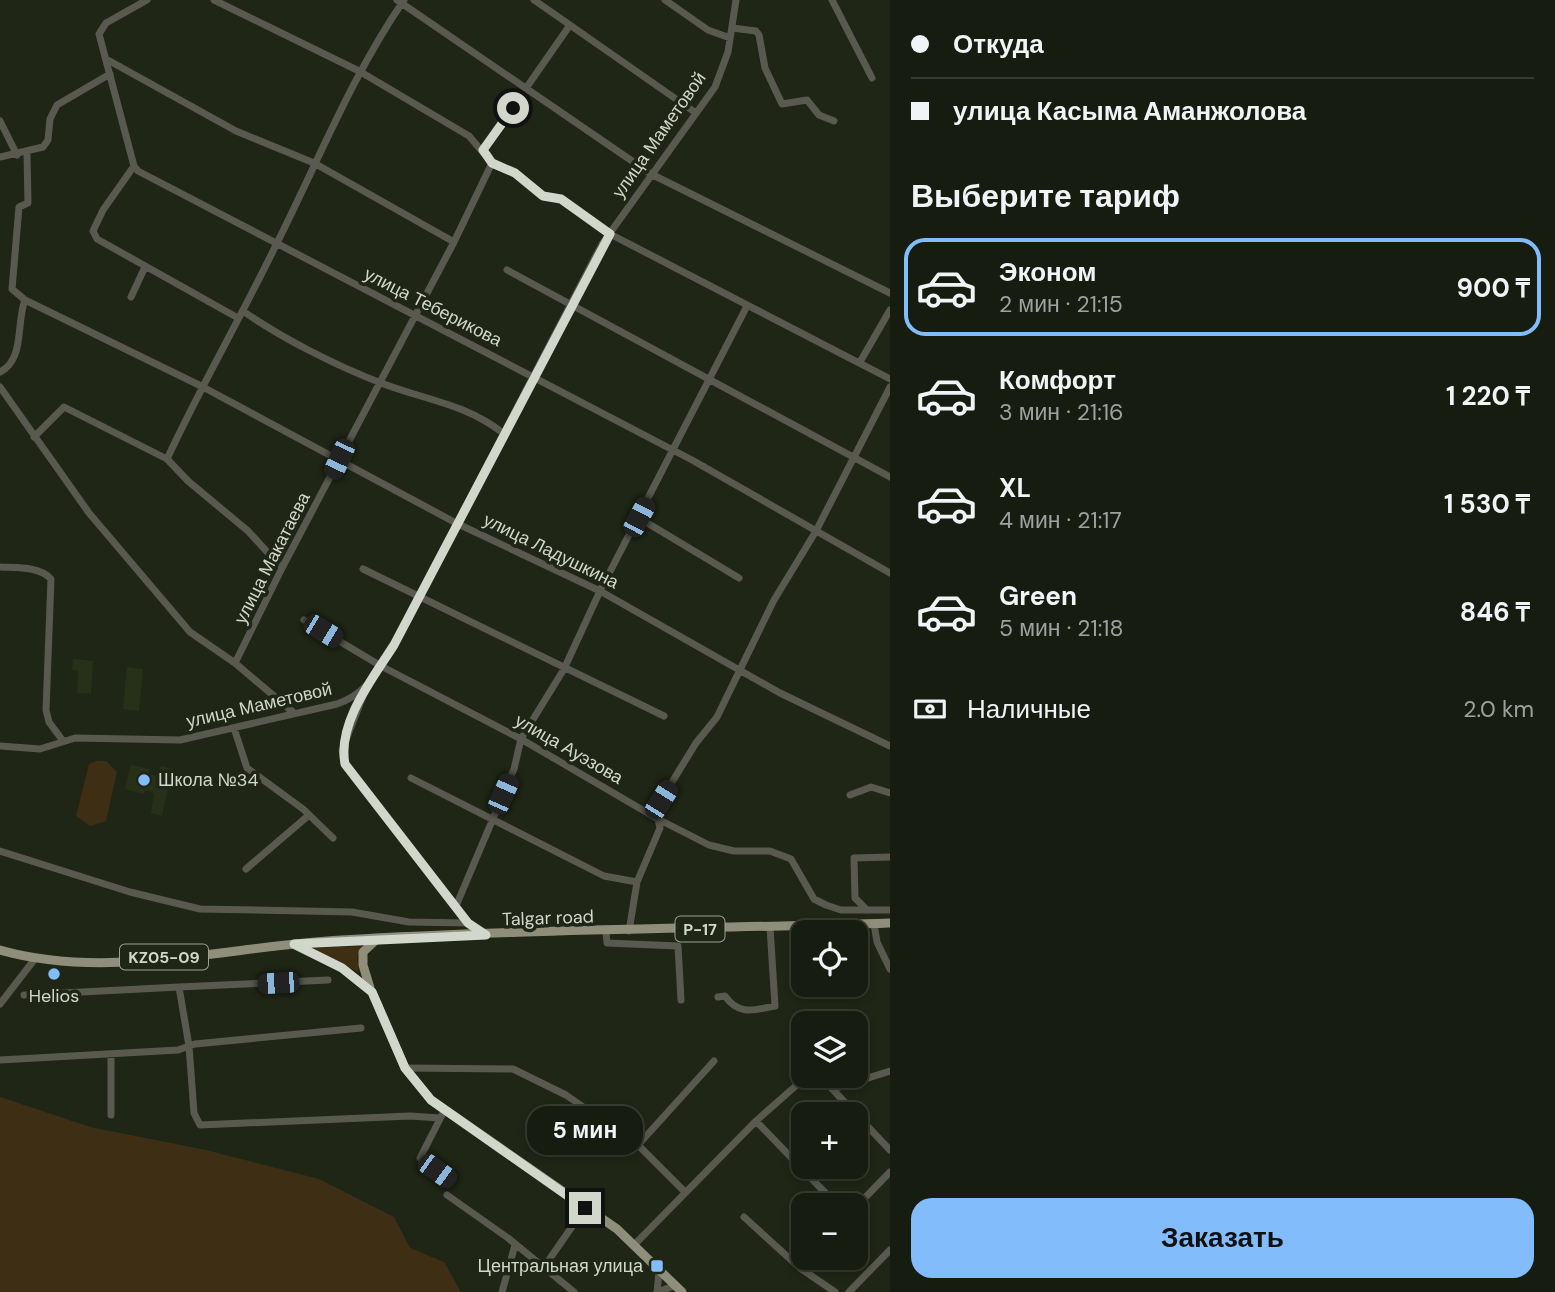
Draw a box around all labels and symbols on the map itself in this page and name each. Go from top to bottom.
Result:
street label: улица Маметовой [607,67,711,203]
route start [497,92,529,124]
street label: улица Теберикова [360,262,507,353]
car [321,436,358,482]
street label: улица Макатаева [228,487,316,628]
car [620,494,659,540]
street label: улица Ладушкина [479,508,624,595]
car [300,611,347,651]
street label: улица Маметовой [184,677,334,733]
street label: улица Ауэзова [510,708,628,790]
place label: Школа №34 [158,768,258,792]
car [485,771,522,817]
marker: Школа №34 [136,772,152,788]
car [641,777,682,823]
street label: Talgar road [502,904,594,932]
road number: P-17 [676,917,724,942]
road number: KZ05-09 [120,945,208,970]
marker: Helios [46,966,62,982]
car [257,971,300,995]
place label: Helios [29,984,79,1008]
callout: 5 мин [527,1106,643,1156]
car [414,1150,461,1192]
route end [569,1192,601,1224]
place label: Центральная улица [478,1254,644,1278]
marker: Центральная улица [649,1258,665,1274]

